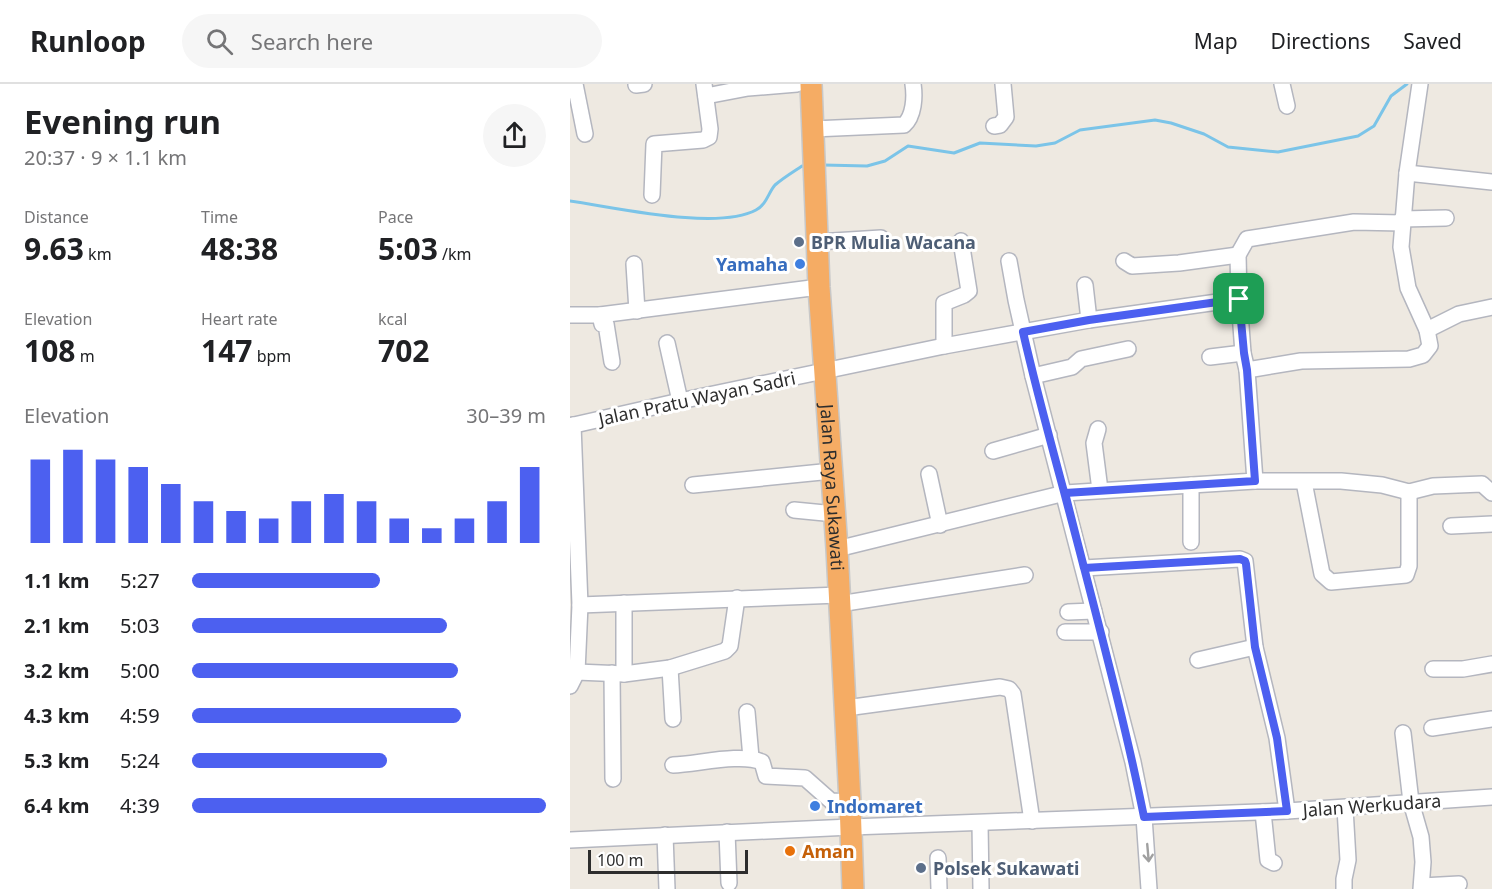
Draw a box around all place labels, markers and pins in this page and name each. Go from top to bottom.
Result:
place label: BPR Mulia Wacana [811,230,976,254]
marker: BPR Mulia Wacana [792,235,806,249]
place label: Yamaha [716,252,788,276]
marker: Yamaha [793,257,807,271]
pin [1213,273,1264,324]
place label: Indomaret [827,794,923,818]
marker: Indomaret [808,799,822,813]
place label: Aman [802,839,855,863]
marker: Aman [783,844,797,858]
place label: Polsek Sukawati [933,856,1079,880]
marker: Polsek Sukawati [914,861,928,875]

